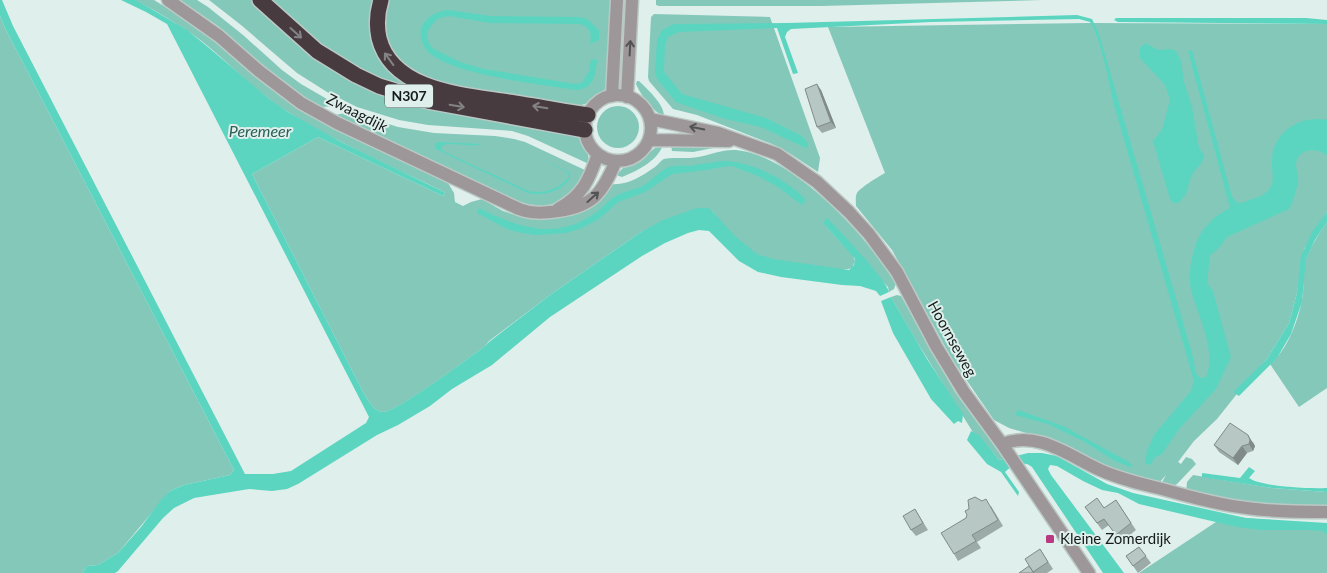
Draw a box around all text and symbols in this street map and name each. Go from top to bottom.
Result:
one-way arrow [289,27,302,39]
one-way arrow [625,41,634,57]
one-way arrow [384,52,394,66]
road number: N307 [385,84,433,108]
street label: Zwaagdijk [324,89,391,135]
one-way arrow [449,102,465,112]
one-way arrow [532,102,548,112]
water label: Peremeer [229,121,292,140]
one-way arrow [689,123,705,133]
one-way arrow [587,191,600,203]
street label: Hoornseweg [925,298,981,380]
place label: Kleine Zomerdijk [1060,529,1171,547]
marker: Kleine Zomerdijk [1044,533,1056,545]

